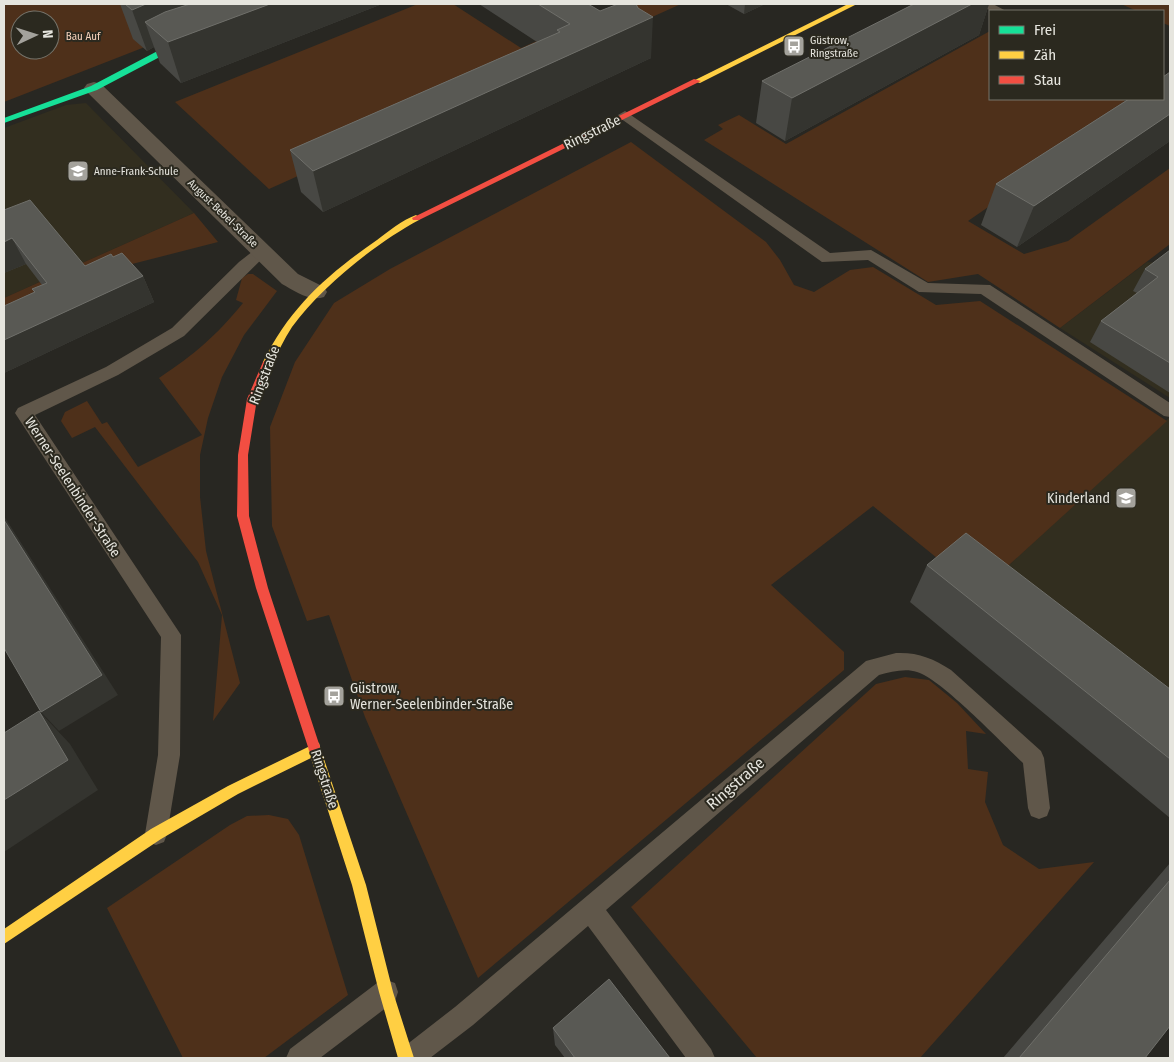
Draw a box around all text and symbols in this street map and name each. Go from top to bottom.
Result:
north arrow [10,10,60,60]
legend [989,10,1164,100]
text: Frei [1034,21,1056,39]
text: N [39,29,56,39]
park label: Bau Auf [66,30,101,43]
bus stop icon: Güstrow, Ringstraße [782,34,806,58]
place label: Güstrow, Ringstraße [810,34,858,60]
text: Zäh [1034,46,1056,64]
text: Stau [1034,71,1061,89]
street label: Ringstraße [561,111,624,154]
school or university icon: Anne-Frank-Schule [66,159,90,183]
place label: Anne-Frank-Schule [94,165,178,178]
street label: August-Bebel-Straße [185,176,261,250]
street label: Ringstraße [246,343,283,407]
street label: Werner-Seelenbinder-Straße [21,414,124,560]
school or university icon: Kinderland [1114,486,1138,510]
place label: Kinderland [1047,490,1110,507]
place label: Güstrow, Werner-Seelenbinder-Straße [350,680,513,713]
bus stop icon: Güstrow, Werner-Seelenbinder-Straße [322,684,346,708]
street label: Ringstraße [307,747,342,811]
street label: Ringstraße [703,753,768,814]

